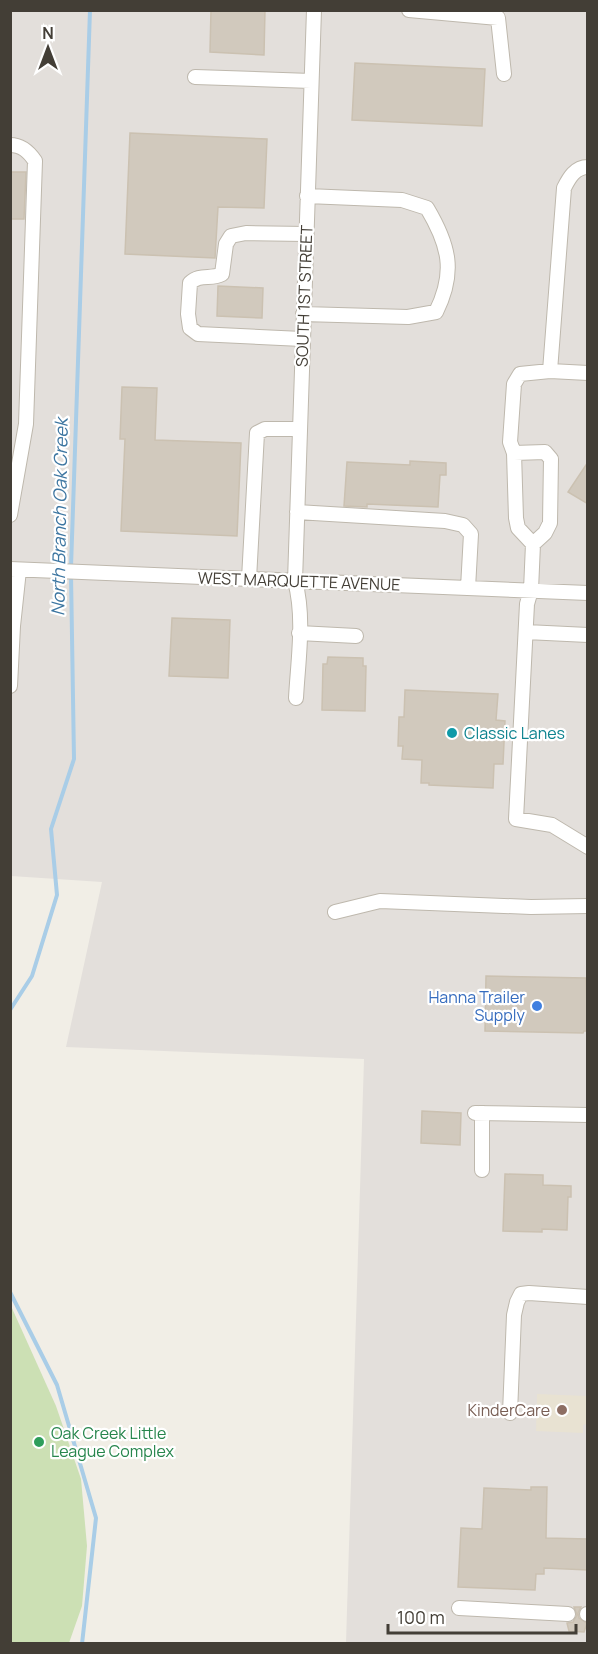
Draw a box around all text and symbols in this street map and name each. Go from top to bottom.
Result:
north arrow [18,18,78,78]
text: N [42,22,54,44]
street label: SOUTH 1ST STREET [291,224,317,367]
water label: North Branch Oak Creek [45,415,73,616]
street label: WEST MARQUETTE AVENUE [197,566,401,596]
place label: Classic Lanes [464,722,565,744]
marker: Classic Lanes [445,726,459,740]
place label: Hanna Trailer Supply [428,986,526,1026]
marker: Hanna Trailer Supply [530,999,544,1013]
place label: KinderCare [467,1399,550,1421]
marker: KinderCare [555,1403,569,1417]
place label: Oak Creek Little League Complex [51,1422,174,1462]
marker: Oak Creek Little League Complex [32,1435,46,1449]
scale bar [388,1597,576,1635]
text: 100 m [397,1605,445,1629]

